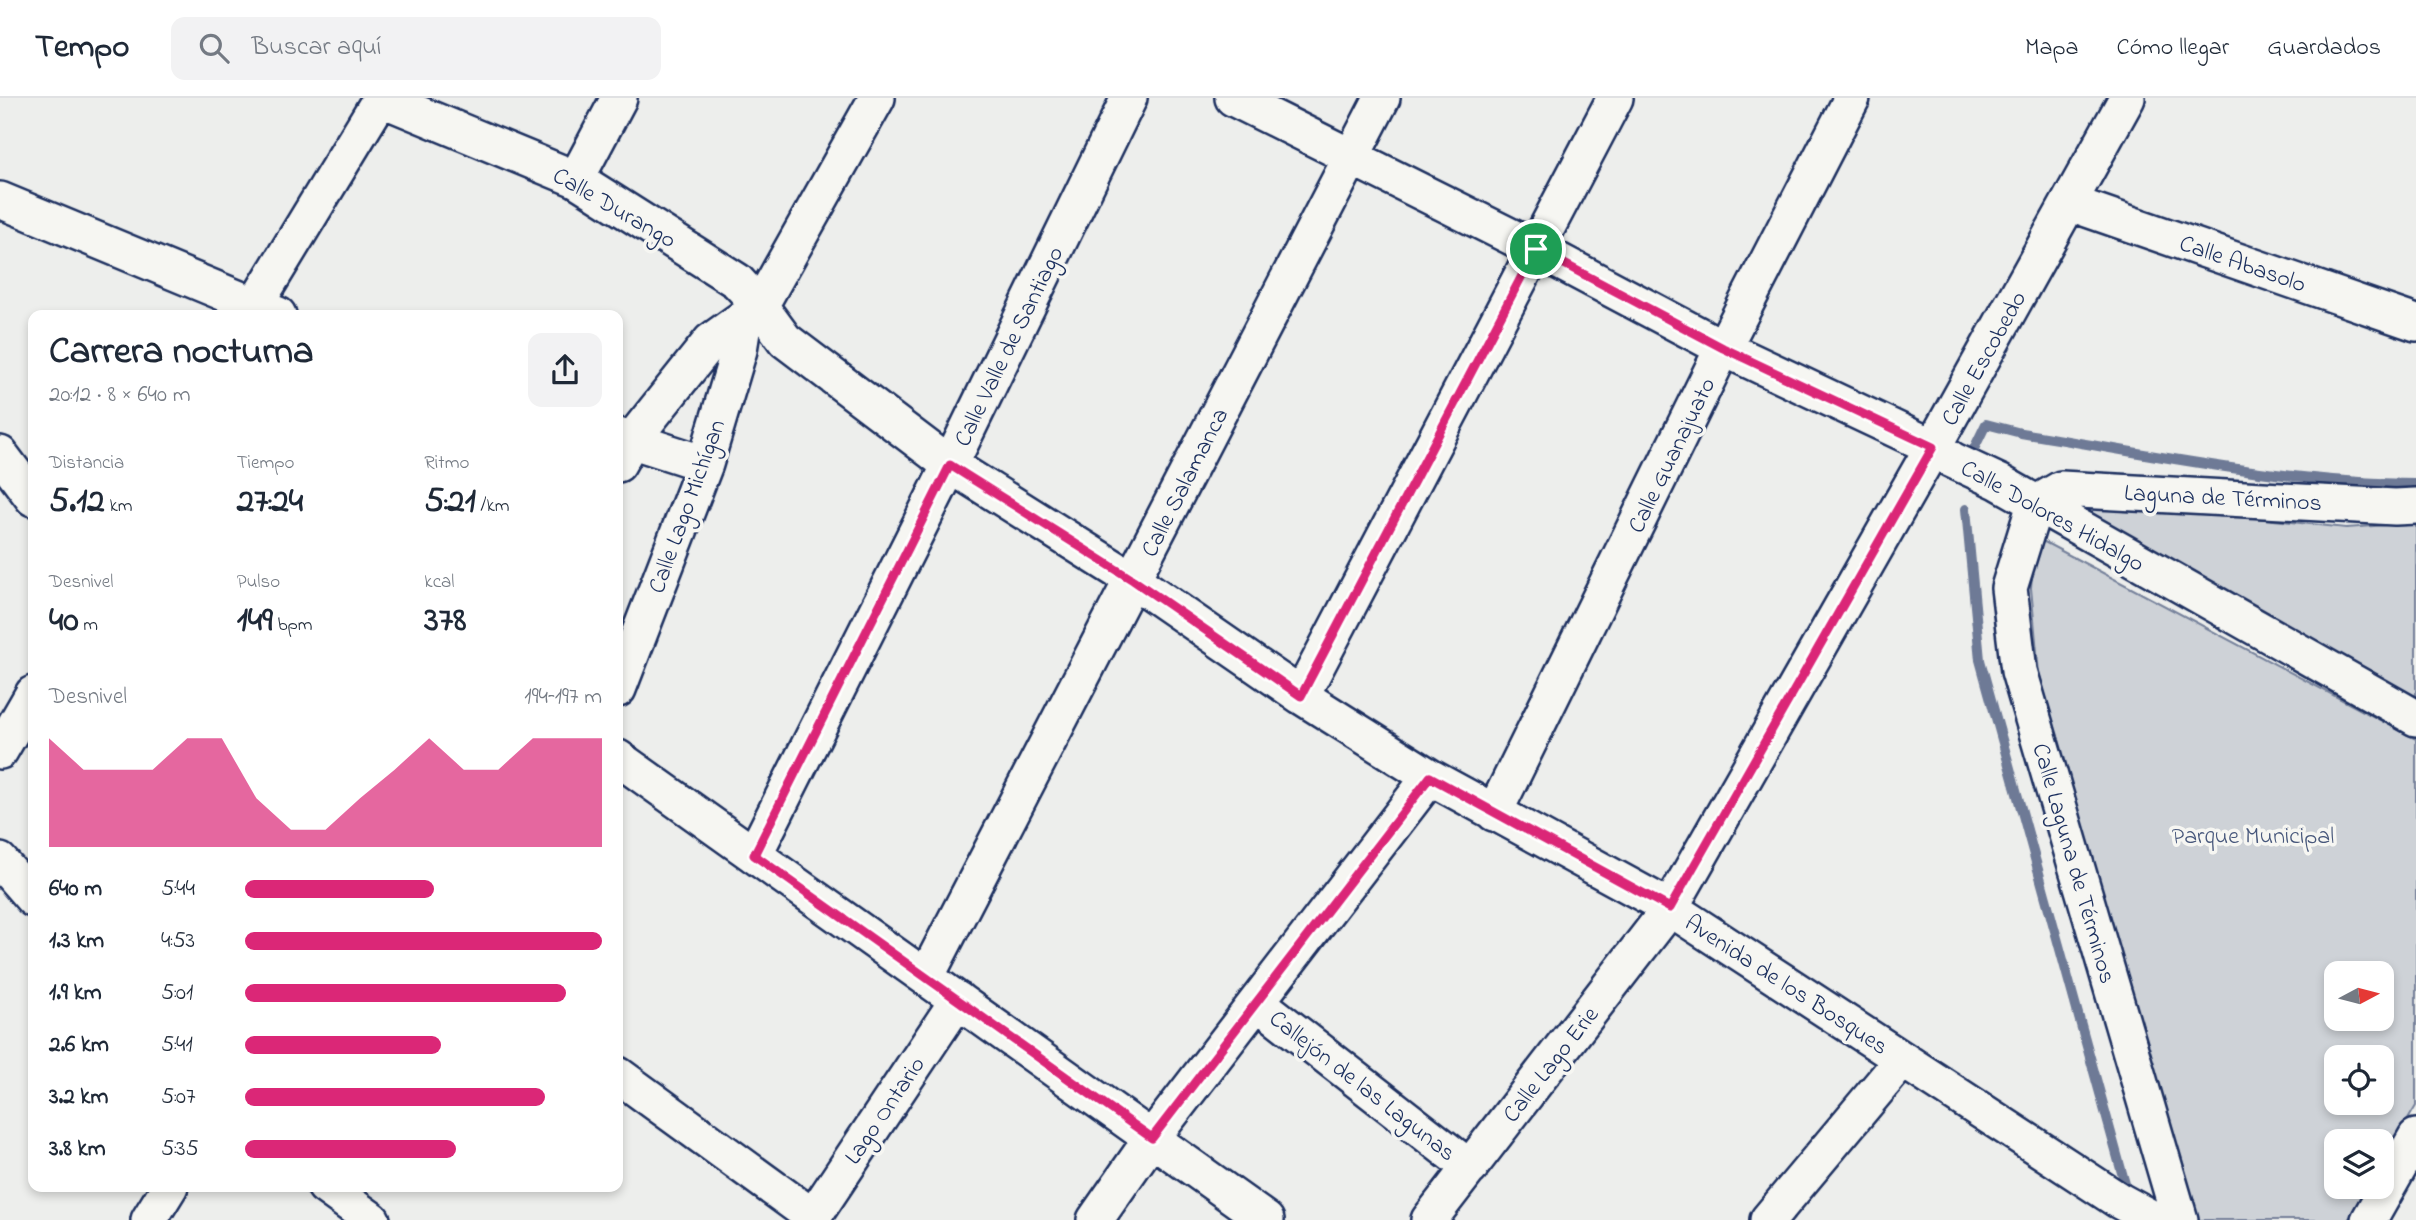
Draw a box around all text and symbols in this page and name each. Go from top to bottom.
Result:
search box [171,17,661,80]
text: Tempo [35,24,129,72]
icon: search [195,29,233,67]
text: Buscar aquí [251,29,381,67]
text: Mapa [2025,31,2078,66]
text: Cómo llegar [2116,31,2229,66]
text: Guardados [2267,31,2381,66]
street label: Calle Durango [545,160,682,259]
pin [1506,219,1566,279]
street label: Calle Abasolo [2174,227,2310,303]
icon: arrive [1517,230,1555,268]
street label: Calle Valle de Santiago [946,241,1074,453]
street label: Calle Escobedo [1934,285,2037,433]
text: Carrera nocturna [49,325,314,381]
button: share [528,333,602,407]
street label: Calle Guanajuato [1620,372,1726,540]
text: 20:12 · 8 × 640 m [49,379,191,412]
street label: Calle Salamanca [1134,402,1239,564]
street label: Calle Lago Michígan [641,415,736,599]
text: Distancia [49,450,124,477]
text: Tiempo [237,450,294,477]
text: Ritmo [424,450,469,477]
street label: Calle Dolores Hidalgo [1954,452,2150,582]
text: 5.12 [49,477,105,528]
text: 27:24 [237,477,303,528]
text: 5:21 [424,477,476,528]
street label: Laguna de Términos [2123,477,2323,522]
text: km [105,493,133,520]
text: /km [476,493,510,520]
text: Desnivel [49,569,114,596]
text: Pulso [237,569,280,596]
text: kcal [424,569,455,596]
text: 40 [49,596,79,647]
text: 149 [237,596,273,647]
text: 378 [424,596,466,647]
text: m [79,612,98,639]
text: bpm [273,612,313,639]
text: Desnivel [49,681,127,714]
text: 194–197 m [524,681,602,714]
street label: Calle Laguna de Términos [2021,739,2124,988]
park label: Parque Municipal [2172,820,2334,855]
text: 640 m [49,873,102,906]
text: 5:44 [161,873,195,906]
street label: Avenida de los Bosques [1677,907,1894,1065]
text: 1.3 km [49,925,104,958]
text: 4:53 [161,925,195,958]
north arrow [2324,961,2394,1031]
map controls [2324,961,2394,1199]
text: 1.9 km [49,977,102,1010]
text: 5:01 [161,977,193,1010]
street label: Calle Lago Erie [1495,1000,1609,1131]
street label: Callejón de las Lagunas [1261,1003,1462,1171]
text: 2.6 km [49,1029,109,1062]
text: 5:41 [161,1029,193,1062]
button: locate [2324,1045,2394,1115]
street label: Lago Ontario [837,1050,935,1173]
text: 3.2 km [49,1081,108,1114]
text: 5:07 [161,1081,196,1114]
button: layers [2324,1129,2394,1199]
text: 3.8 km [49,1133,106,1166]
text: 5:35 [161,1133,199,1166]

